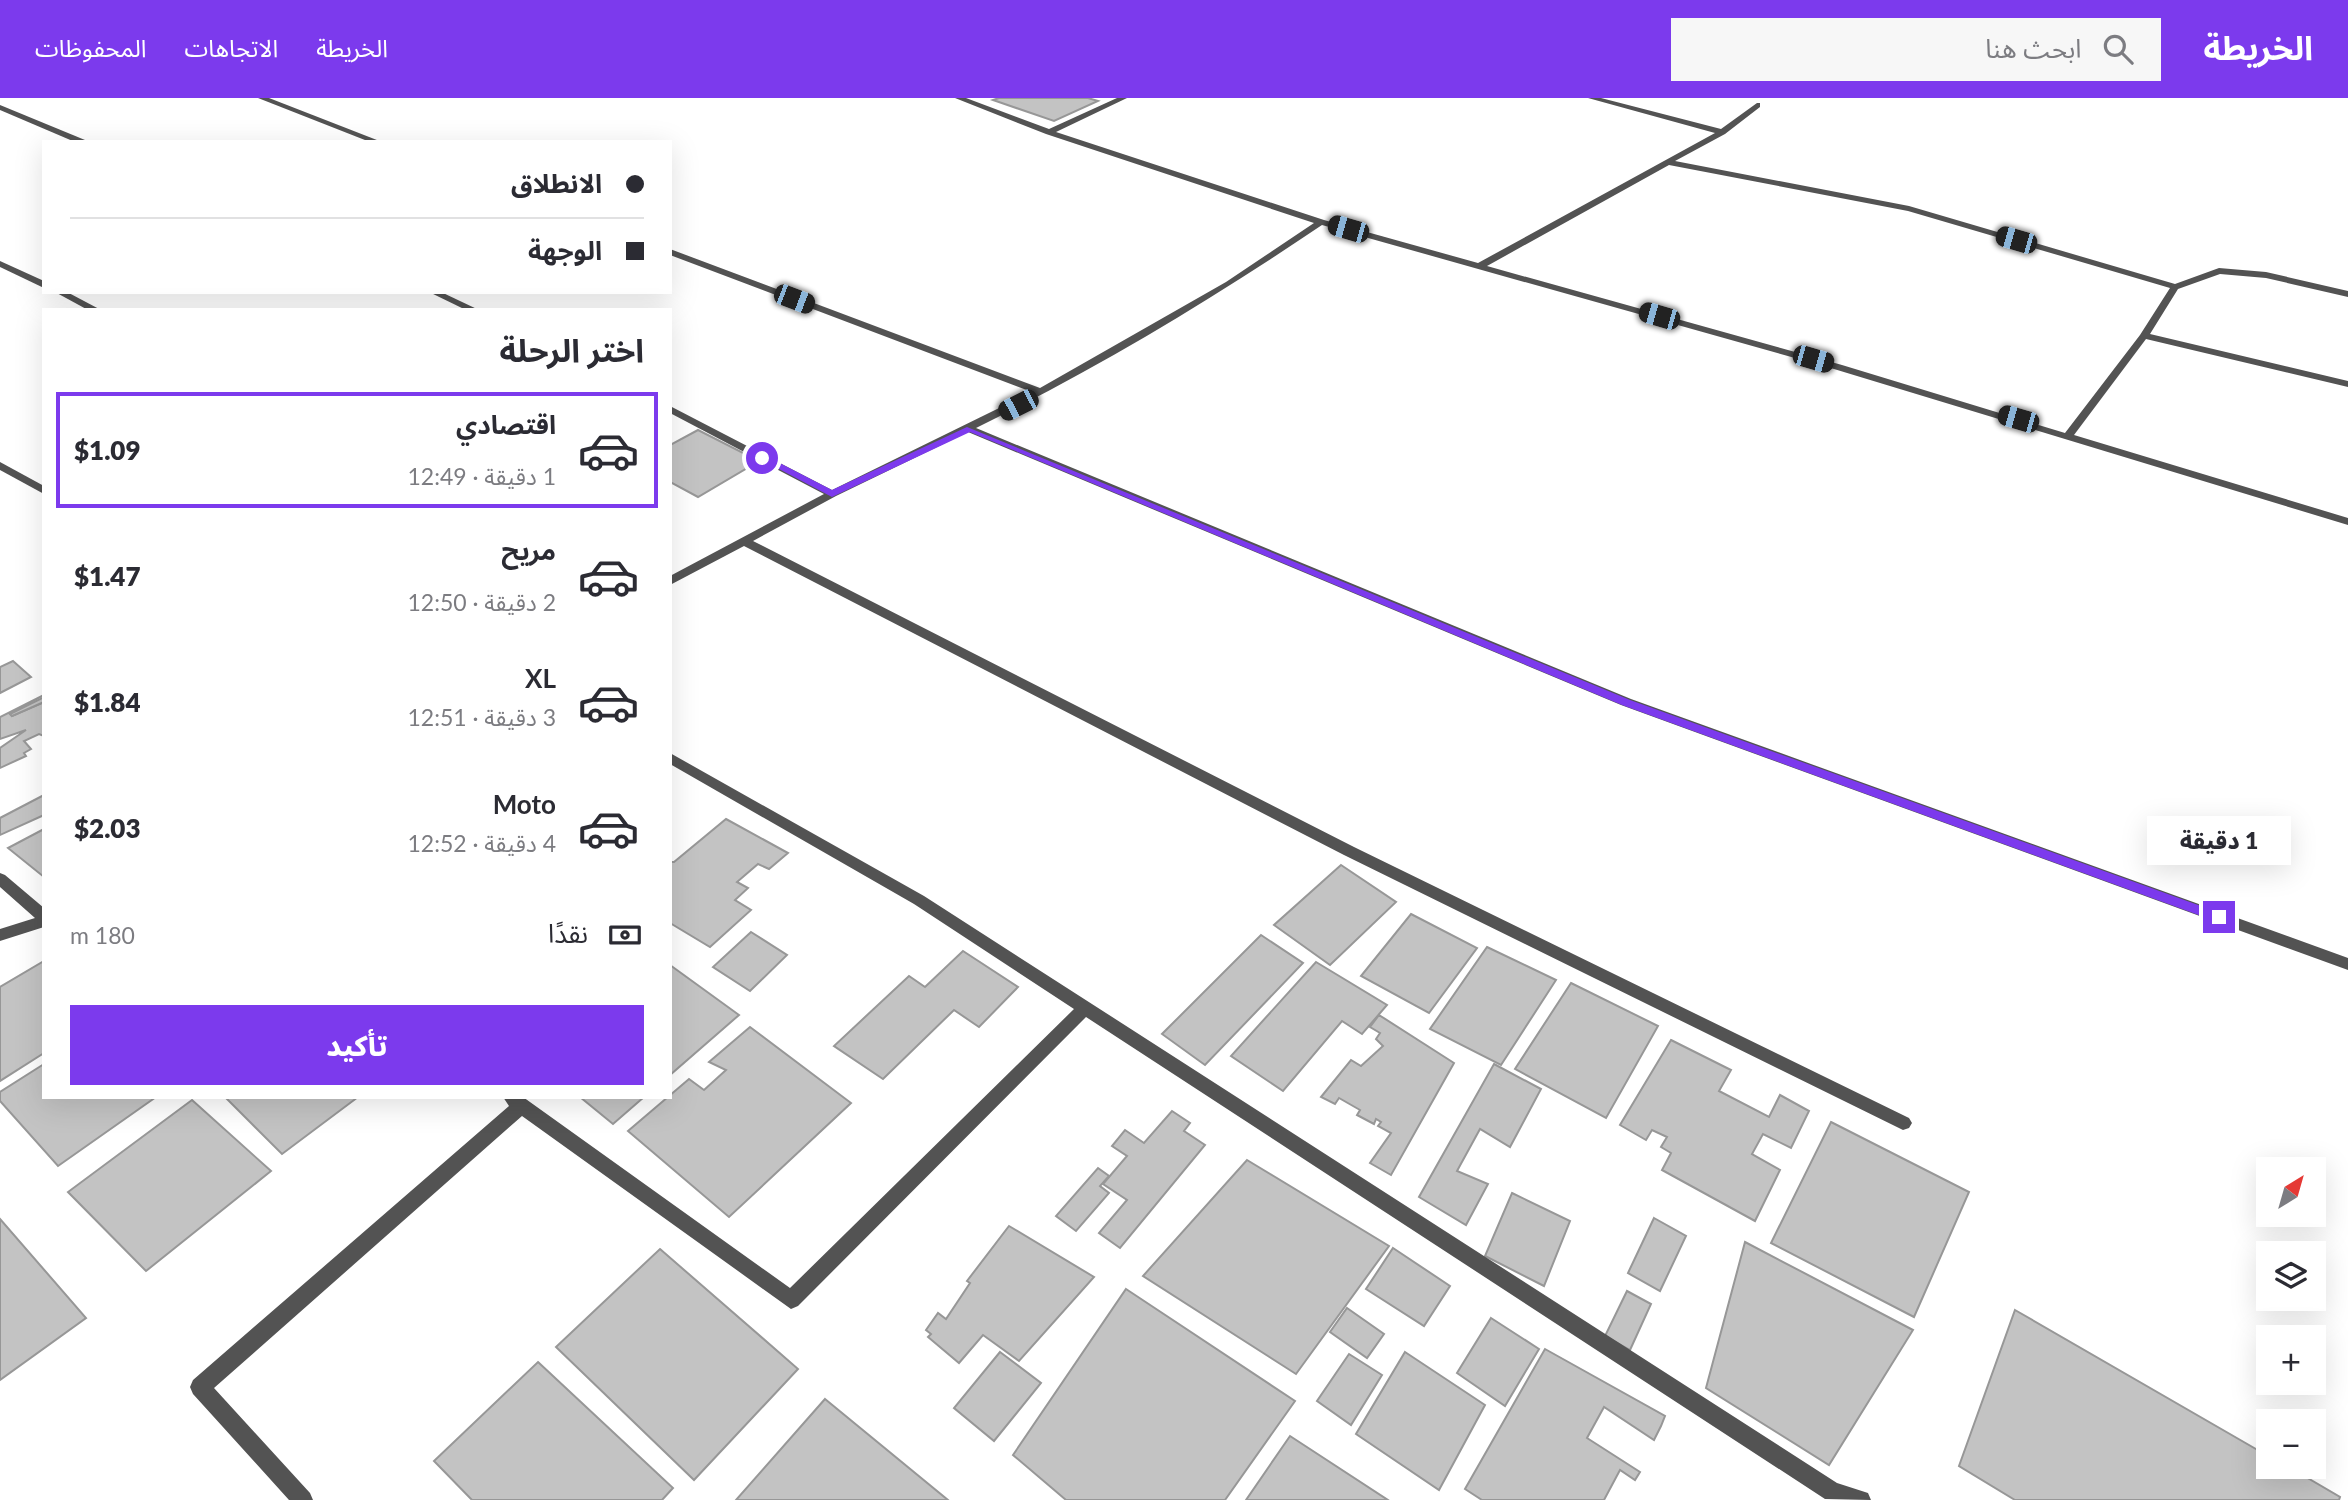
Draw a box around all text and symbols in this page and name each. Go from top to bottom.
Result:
search box [1671,18,2161,81]
text: الخريطة [2203,27,2313,67]
icon: search [2099,30,2137,68]
text: ابحث هنا [1985,32,2081,64]
text: المحفوظات [35,33,146,62]
text: الاتجاهات [184,33,278,62]
text: الخريطة [316,33,388,62]
text: الانطلاق [511,167,602,199]
car [1325,213,1372,245]
car [1993,224,2040,256]
text: الوجهة [528,234,602,266]
car [771,282,818,316]
car [1636,300,1683,332]
text: اختر الرحلة [500,330,644,369]
car [1790,343,1837,375]
car [995,386,1042,424]
car [1995,403,2042,435]
text: اقتصادي [456,408,556,440]
icon: car [577,419,640,482]
text: $1.09 [74,434,141,466]
route start [746,442,778,474]
text: 1 دقيقة · 12:49 [408,462,556,490]
text: مريح [501,534,556,566]
icon: car [577,545,640,608]
text: $1.47 [74,560,141,592]
text: 2 دقيقة · 12:50 [408,588,556,616]
text: XL [525,662,556,694]
icon: car [577,671,640,734]
text: $1.84 [74,686,141,718]
text: 3 دقيقة · 12:51 [408,703,556,731]
text: Moto [493,788,556,820]
icon: car [577,797,640,860]
text: $2.03 [74,812,141,844]
callout: 1 دقيقة [2147,816,2291,864]
text: 1 دقيقة [2180,826,2258,854]
text: 4 دقيقة · 12:52 [408,829,556,857]
route end [2203,901,2235,933]
icon: cash [606,916,644,954]
text: نقدًا [548,917,588,949]
text: 180 m [70,921,135,949]
button: تأكيد [70,1005,644,1085]
north arrow [2256,1157,2326,1227]
map controls [2256,1157,2326,1479]
button: layers [2256,1241,2326,1311]
button: + [2256,1325,2326,1395]
button: − [2256,1409,2326,1479]

